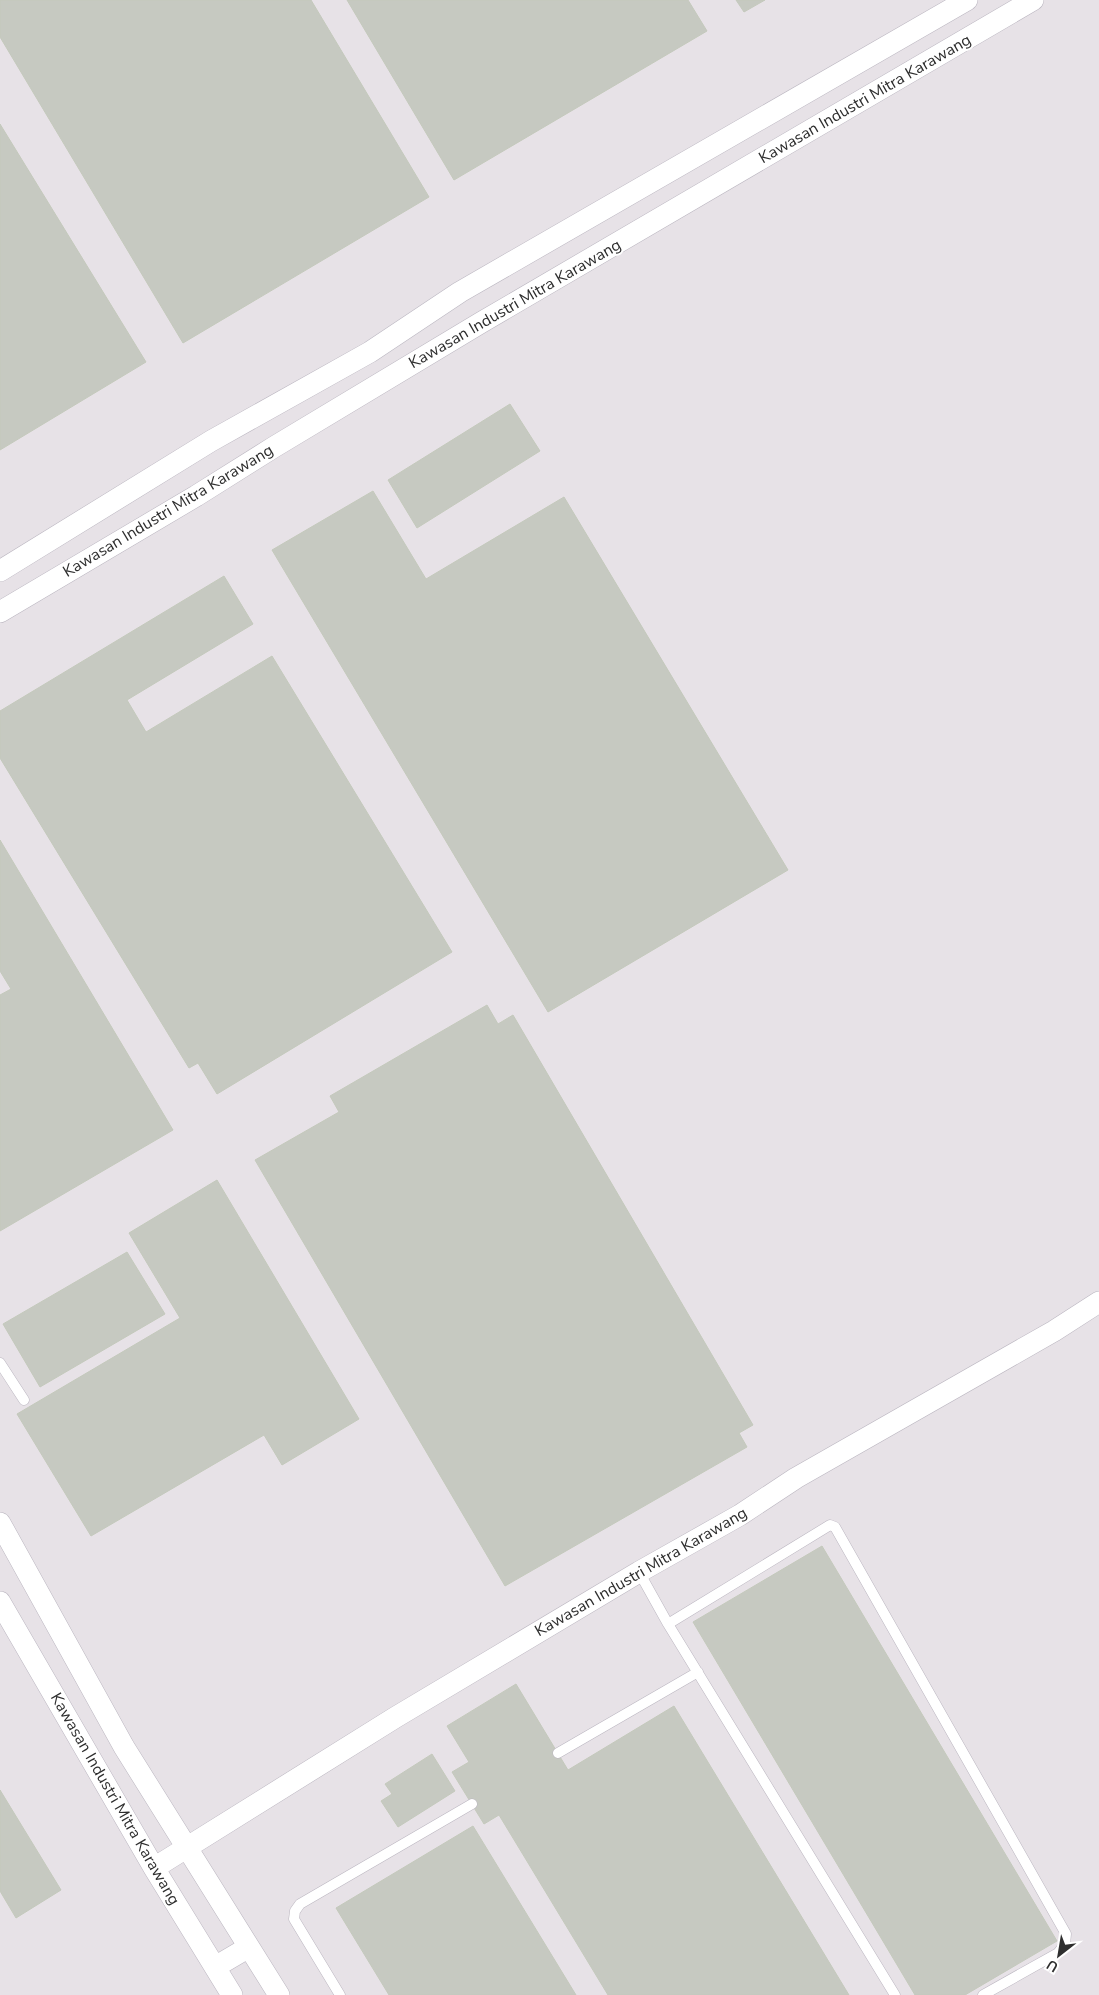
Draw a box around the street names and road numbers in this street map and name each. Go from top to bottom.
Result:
street label: Kawasan Industri Mitra Karawang [755,29,975,169]
street label: Kawasan Industri Mitra Karawang [405,234,625,374]
street label: Kawasan Industri Mitra Karawang [59,439,277,583]
street label: Kawasan Industri Mitra Karawang [531,1502,751,1642]
street label: Kawasan Industri Mitra Karawang [45,1689,185,1909]

